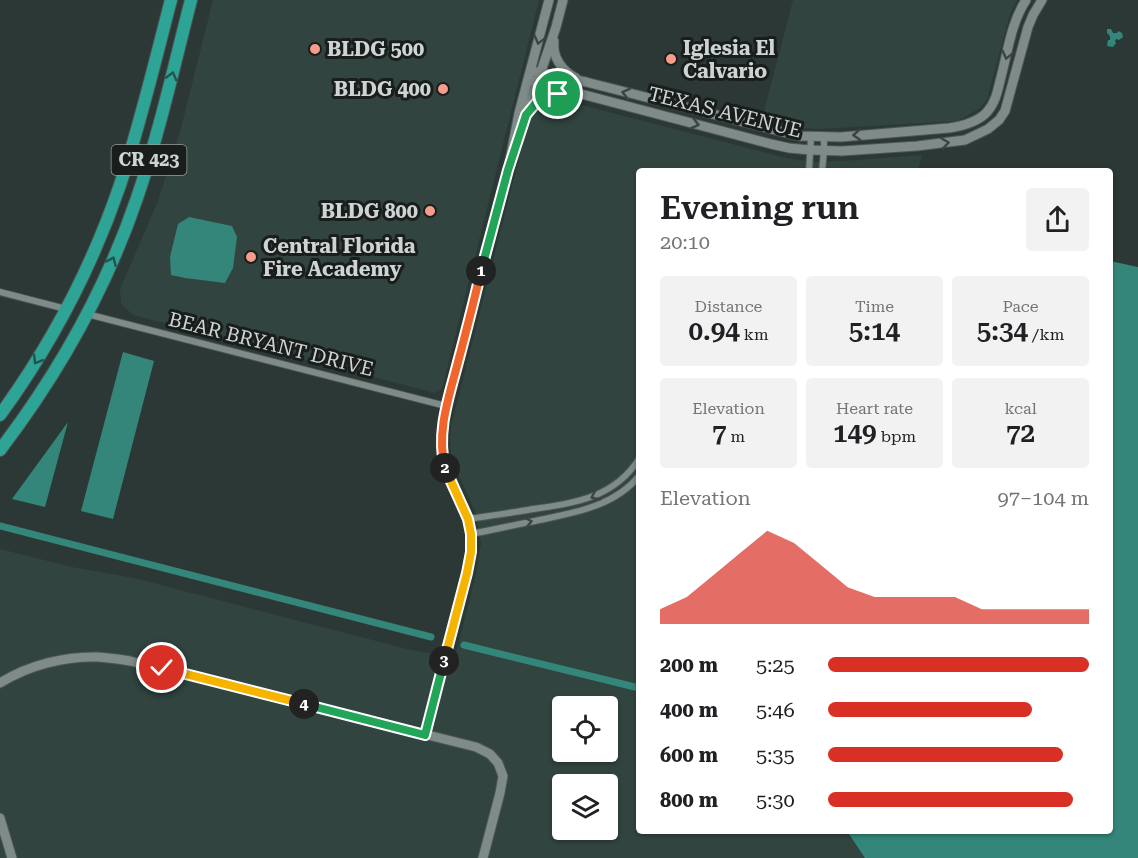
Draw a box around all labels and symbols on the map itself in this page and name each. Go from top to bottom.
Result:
one-way arrow [533,35,546,45]
place label: Iglesia El Calvario [683,36,776,83]
place label: BLDG 500 [327,37,424,61]
marker: BLDG 500 [308,42,322,56]
one-way arrow [1001,50,1014,60]
marker: Iglesia El Calvario [664,52,678,66]
pin [532,68,583,119]
one-way arrow [164,71,177,81]
place label: BLDG 400 [334,77,431,101]
street label: TEXAS AVENUE [646,81,804,143]
marker: BLDG 400 [436,82,450,96]
one-way arrow [621,87,631,100]
one-way arrow [689,117,700,129]
one-way arrow [853,129,862,142]
one-way arrow [941,137,950,149]
road number: CR 423 [112,145,186,175]
place label: BLDG 800 [321,199,418,223]
marker: BLDG 800 [423,204,437,218]
place label: Central Florida Fire Academy [263,234,416,281]
marker: Central Florida Fire Academy [244,250,258,264]
pin: 1 [466,256,496,286]
one-way arrow [105,257,117,268]
street label: BEAR BRYANT DRIVE [166,307,376,381]
one-way arrow [33,354,45,364]
pin: 2 [430,453,460,483]
one-way arrow [590,489,601,501]
one-way arrow [523,516,533,529]
pin [136,642,187,693]
pin: 3 [429,646,459,676]
pin: 4 [289,689,319,719]

